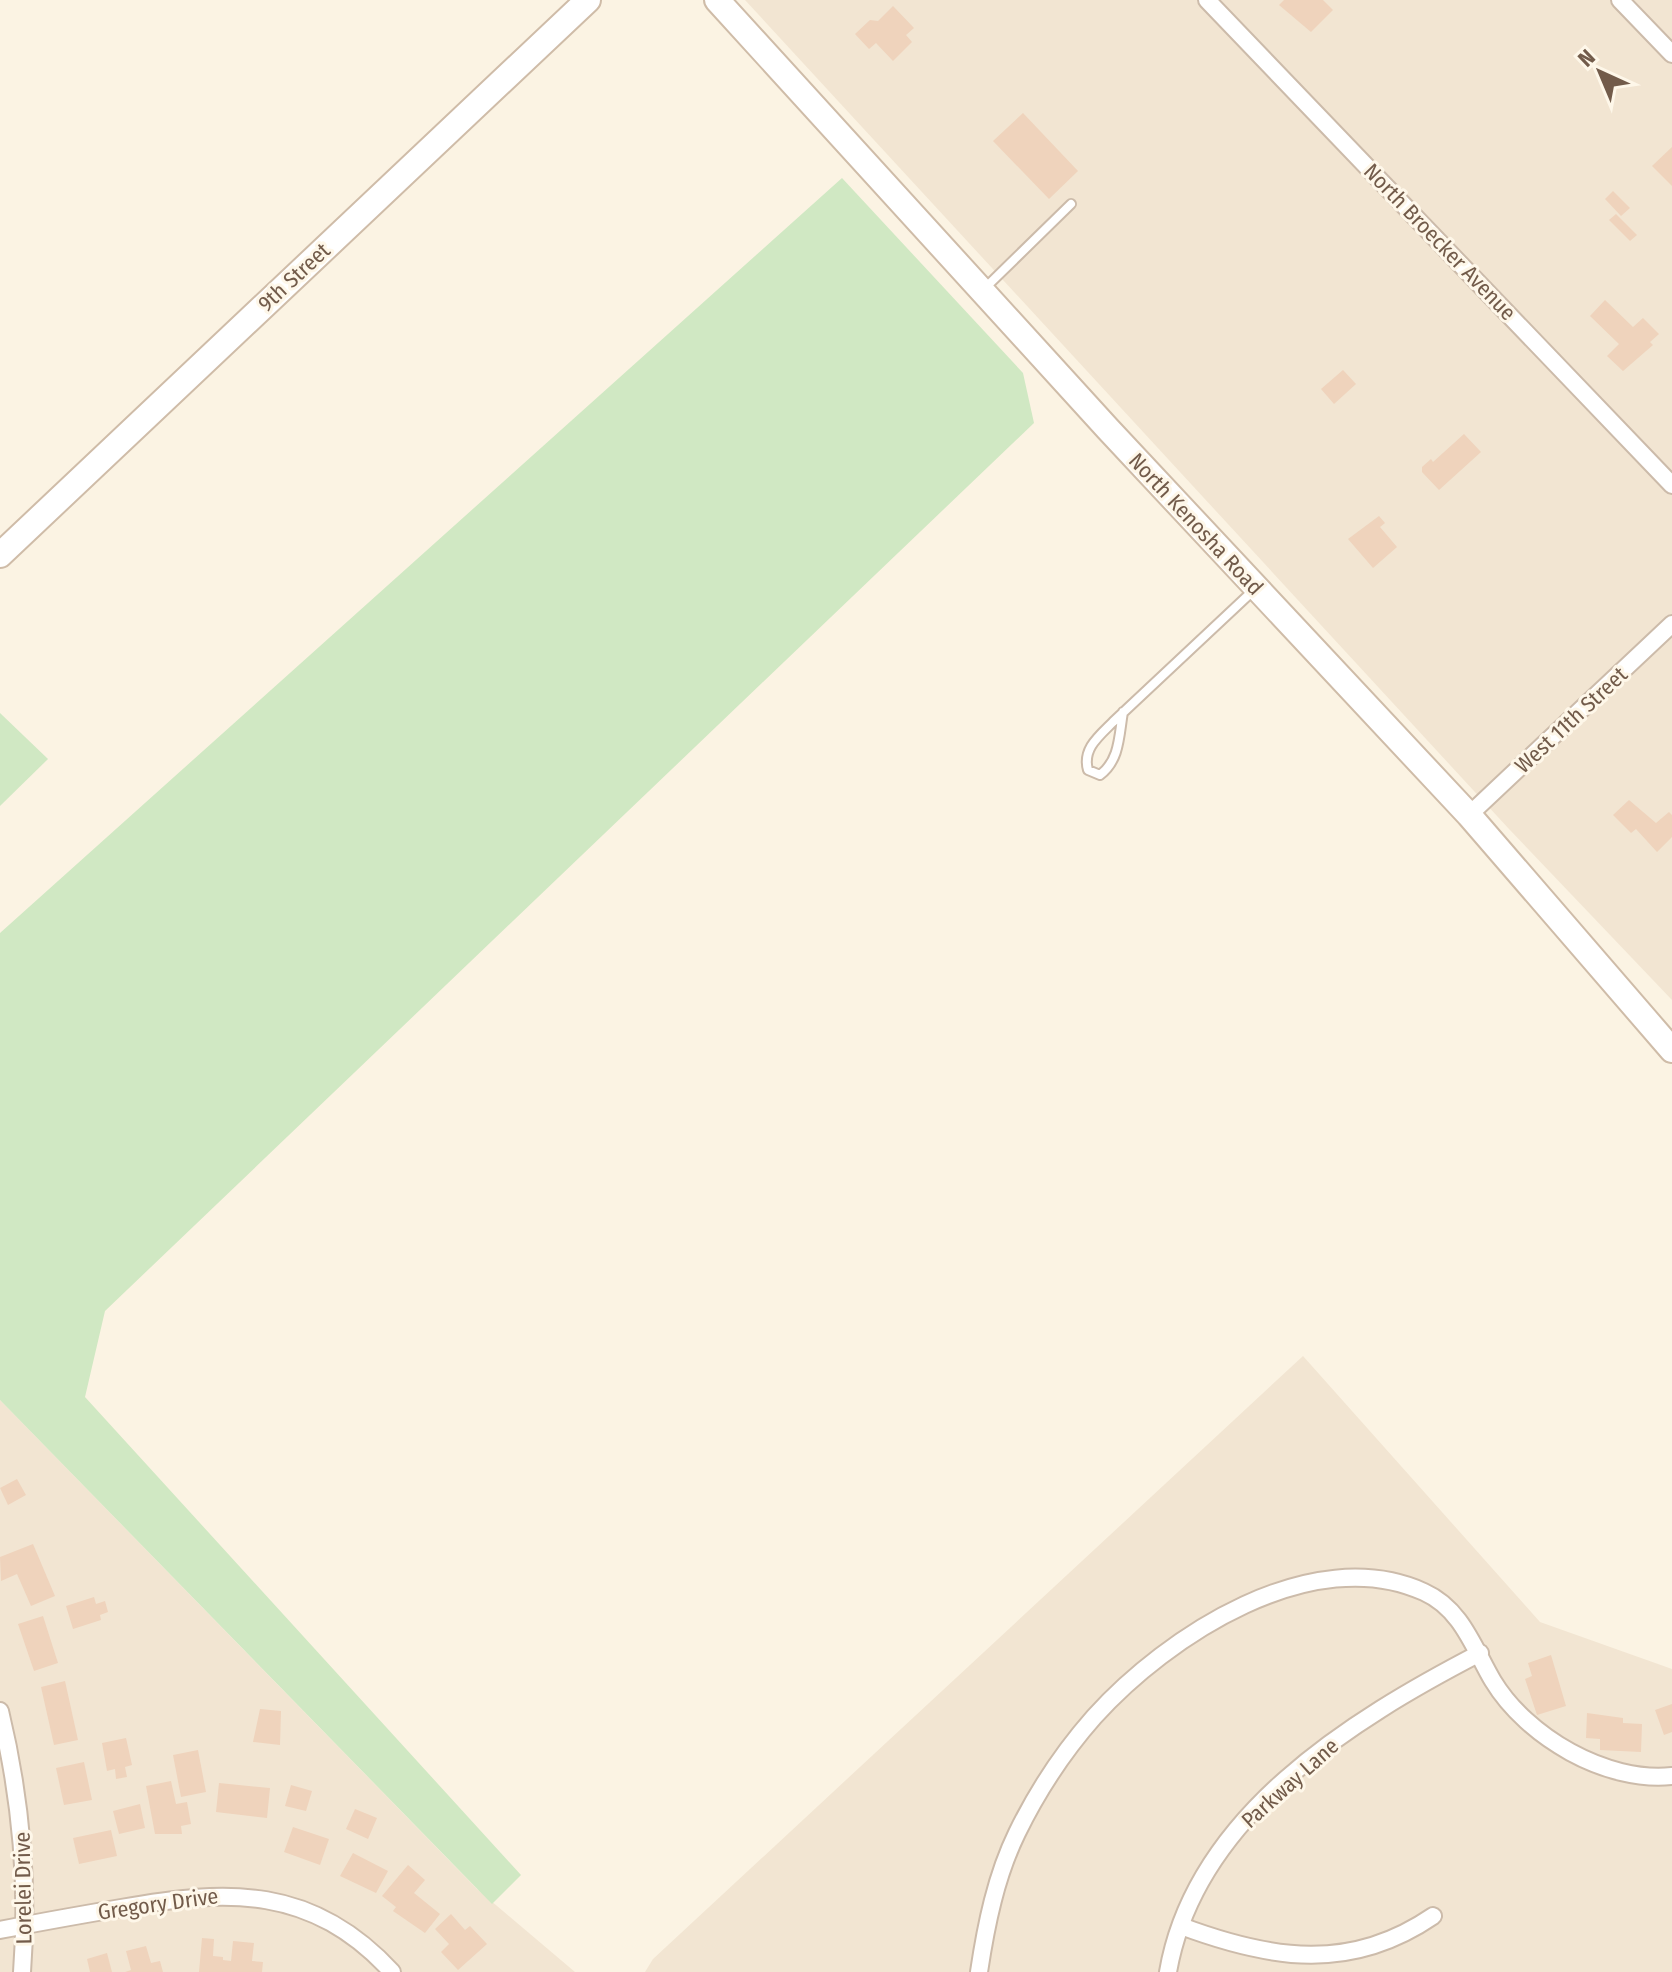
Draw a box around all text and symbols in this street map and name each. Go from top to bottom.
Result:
north arrow [1560,32,1640,112]
text: N [1572,44,1601,72]
street label: North Broecker Avenue [1358,158,1522,326]
street label: 9th Street [252,236,336,317]
street label: North Kenosha Road [1123,447,1269,601]
street label: West 11th Street [1509,661,1633,779]
street label: Parkway Lane [1236,1732,1344,1834]
street label: Lorelei Drive [9,1831,37,1945]
street label: Gregory Drive [96,1882,220,1926]

